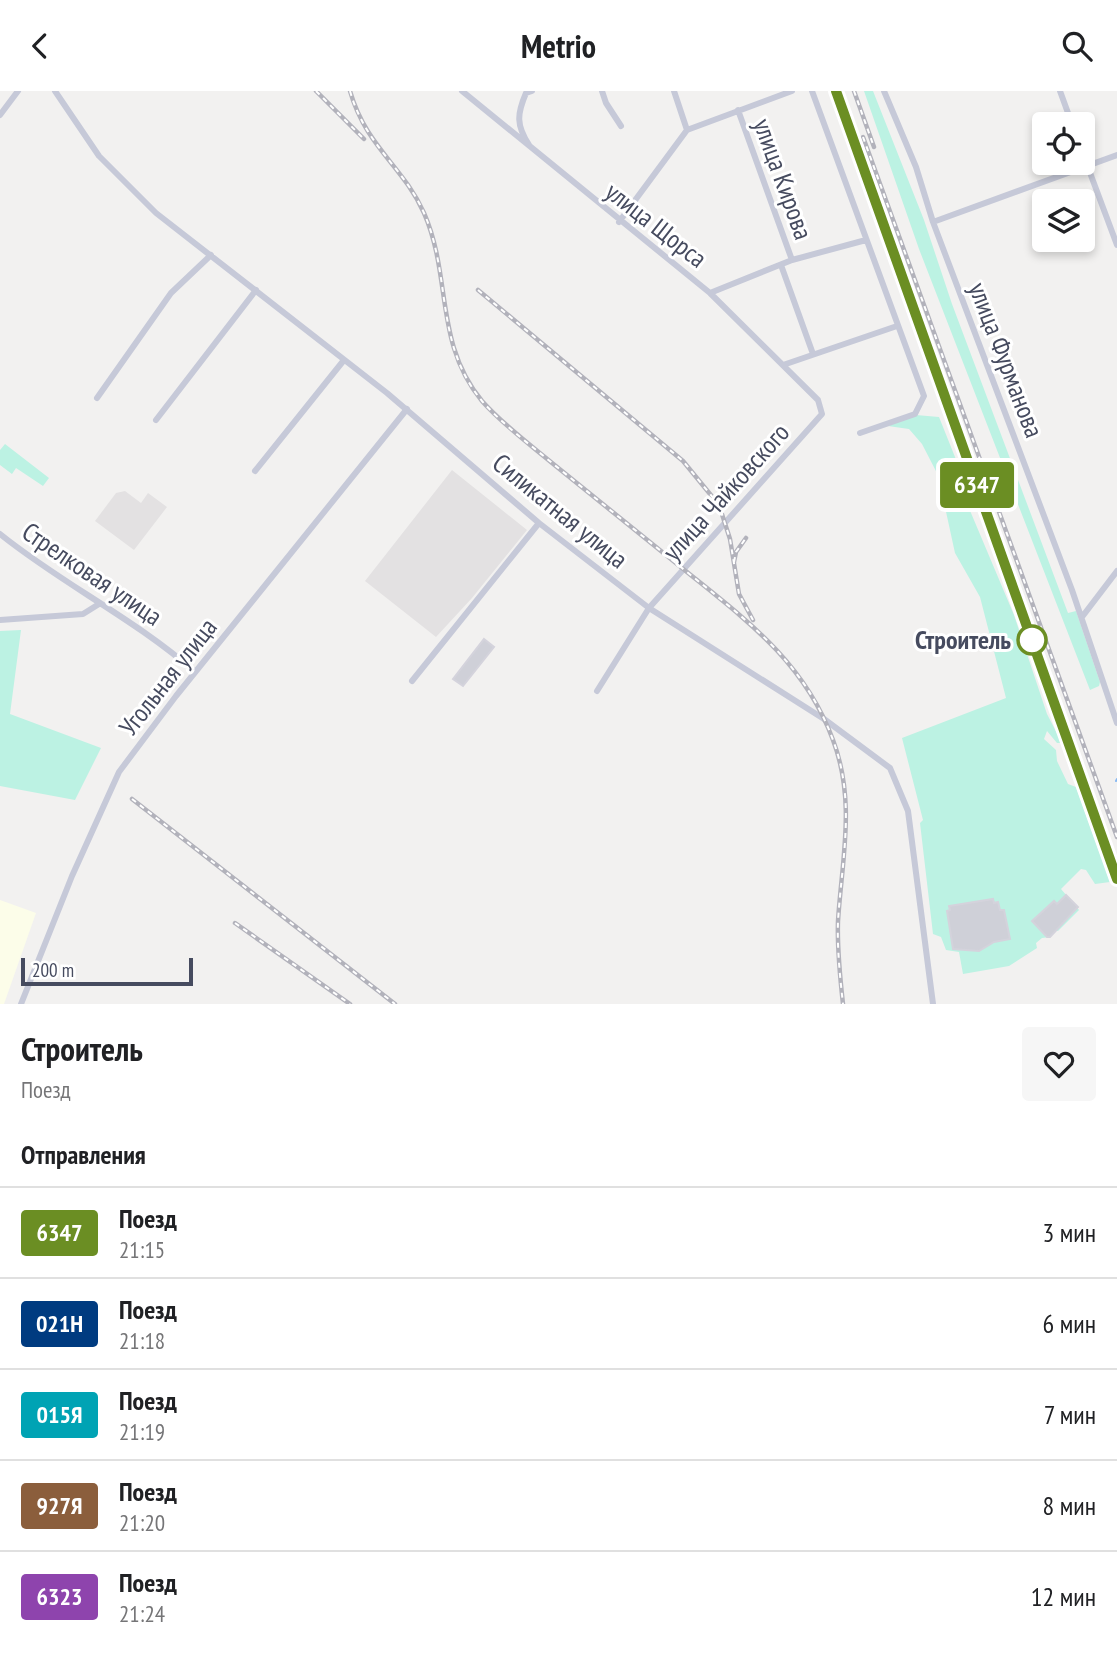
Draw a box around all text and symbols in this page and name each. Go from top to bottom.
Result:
text: Metrio [521,25,596,67]
icon: back [21,27,59,65]
icon: search [1058,27,1096,65]
map controls [1032,112,1095,252]
button: locate [1032,112,1095,175]
street label: улица Кирова [746,114,821,244]
street label: улица Щорса [599,175,714,274]
button: layers [1032,189,1095,252]
street label: улица Фурманова [962,278,1051,442]
street label: улица Чайковского [655,416,796,567]
street label: Силикатная улица [486,446,635,575]
line badge: 6347 [928,462,1026,508]
text: 6347 [954,469,1000,500]
street label: Стрелковая улица [16,515,169,633]
street label: Угольная улица [111,611,224,742]
place label: Строитель [915,623,1011,656]
marker: Строитель [1017,625,1047,655]
scale bar [21,955,192,987]
text: 200 m [32,958,74,982]
text: Строитель [21,1027,143,1070]
button: heart [1022,1027,1096,1101]
text: Поезд [21,1075,71,1104]
text: Отправления [21,1138,146,1171]
text: Поезд [119,1202,177,1235]
text: 3 мин [1043,1216,1096,1249]
text: 6347 [37,1217,82,1248]
text: 21:15 [119,1235,165,1264]
text: Поезд [119,1293,177,1326]
text: 6 мин [1043,1307,1096,1340]
text: 021Н [36,1308,83,1339]
text: 21:18 [119,1326,165,1355]
text: Поезд [119,1384,177,1417]
text: 7 мин [1044,1398,1096,1431]
text: 015Я [36,1399,83,1430]
text: 21:19 [119,1417,165,1446]
text: Поезд [119,1475,177,1508]
text: 8 мин [1043,1489,1096,1522]
text: 927Я [36,1490,83,1521]
text: 21:20 [119,1508,165,1537]
text: Поезд [119,1566,177,1599]
text: 12 мин [1031,1580,1096,1613]
text: 6323 [37,1581,82,1612]
text: 21:24 [119,1599,165,1628]

